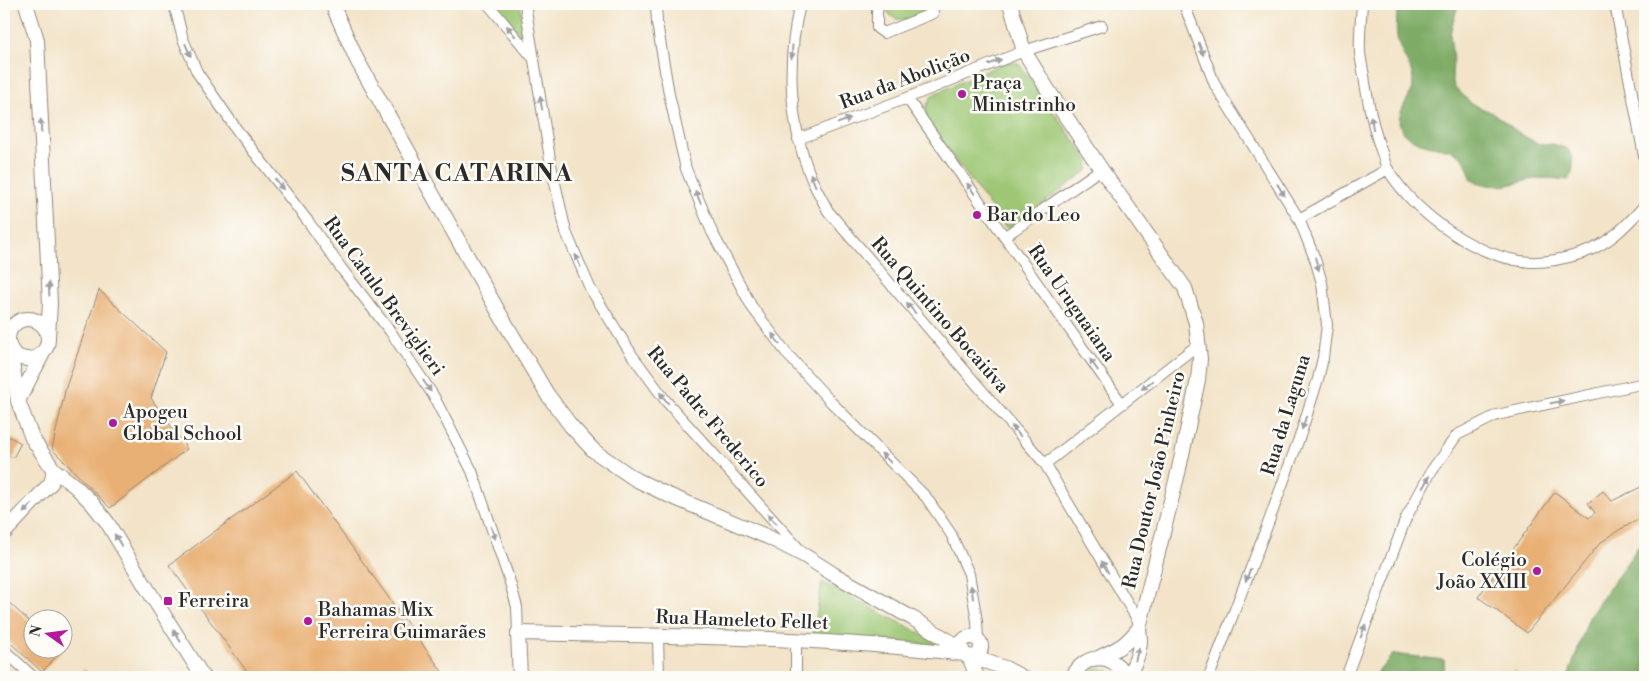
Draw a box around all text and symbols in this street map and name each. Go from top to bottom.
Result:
one-way arrow [505,25,516,38]
one-way arrow [1198,42,1205,57]
one-way arrow [184,43,192,57]
street label: Rua da Abolição [836,43,974,115]
one-way arrow [788,44,796,60]
one-way arrow [988,58,1003,66]
place label: Praça Ministrinho [972,71,1076,117]
marker: Praça Ministrinho [956,88,968,100]
one-way arrow [536,95,544,111]
one-way arrow [1368,114,1376,130]
one-way arrow [837,117,851,125]
one-way arrow [37,118,45,134]
district label: SANTA CATARINA [341,159,573,189]
one-way arrow [808,173,816,187]
one-way arrow [274,177,285,190]
one-way arrow [966,182,976,196]
one-way arrow [1276,184,1286,197]
one-way arrow [693,190,701,204]
place label: Bar do Leo [986,203,1080,227]
marker: Bar do Leo [971,209,983,221]
street label: Rua Catulo Breviglieri [318,212,450,380]
street label: Rua Quintino Bocaiúva [866,232,1015,398]
street label: Rua Uruguaiana [1023,240,1122,367]
one-way arrow [574,254,582,268]
one-way arrow [1313,257,1321,272]
one-way arrow [45,280,53,296]
one-way arrow [905,302,917,314]
one-way arrow [771,332,781,346]
street label: Rua Padre Frederico [642,342,774,492]
street label: Rua da Laguna [1256,351,1316,479]
one-way arrow [1089,358,1099,371]
street label: Rua Doutor João Pinheiro [1117,369,1191,591]
one-way arrow [422,379,432,392]
one-way arrow [1141,380,1154,391]
one-way arrow [659,392,670,405]
one-way arrow [1549,398,1564,406]
place label: Apogeu Global School [122,400,242,446]
one-way arrow [1300,415,1307,430]
marker: Apogeu Global School [107,417,119,429]
one-way arrow [1011,425,1022,438]
one-way arrow [880,452,892,464]
one-way arrow [1421,475,1430,489]
one-way arrow [22,502,34,514]
one-way arrow [767,513,778,526]
one-way arrow [490,526,497,541]
one-way arrow [114,533,122,548]
place label: Colégio João XXIII [1436,548,1527,594]
one-way arrow [1101,560,1110,573]
marker: Colégio João XXIII [1531,565,1543,577]
one-way arrow [1244,568,1252,583]
one-way arrow [968,583,976,599]
place label: Ferreira [178,589,249,613]
marker: Ferreira [162,595,174,607]
place label: Bahamas Mix Ferreira Guimarães [317,598,486,644]
street label: Rua Hameleto Fellet [655,605,829,635]
north arrow [22,608,72,658]
marker: Bahamas Mix Ferreira Guimarães [302,615,314,627]
text: N [26,624,46,639]
one-way arrow [1360,624,1367,639]
one-way arrow [172,629,182,643]
one-way arrow [1133,646,1141,662]

